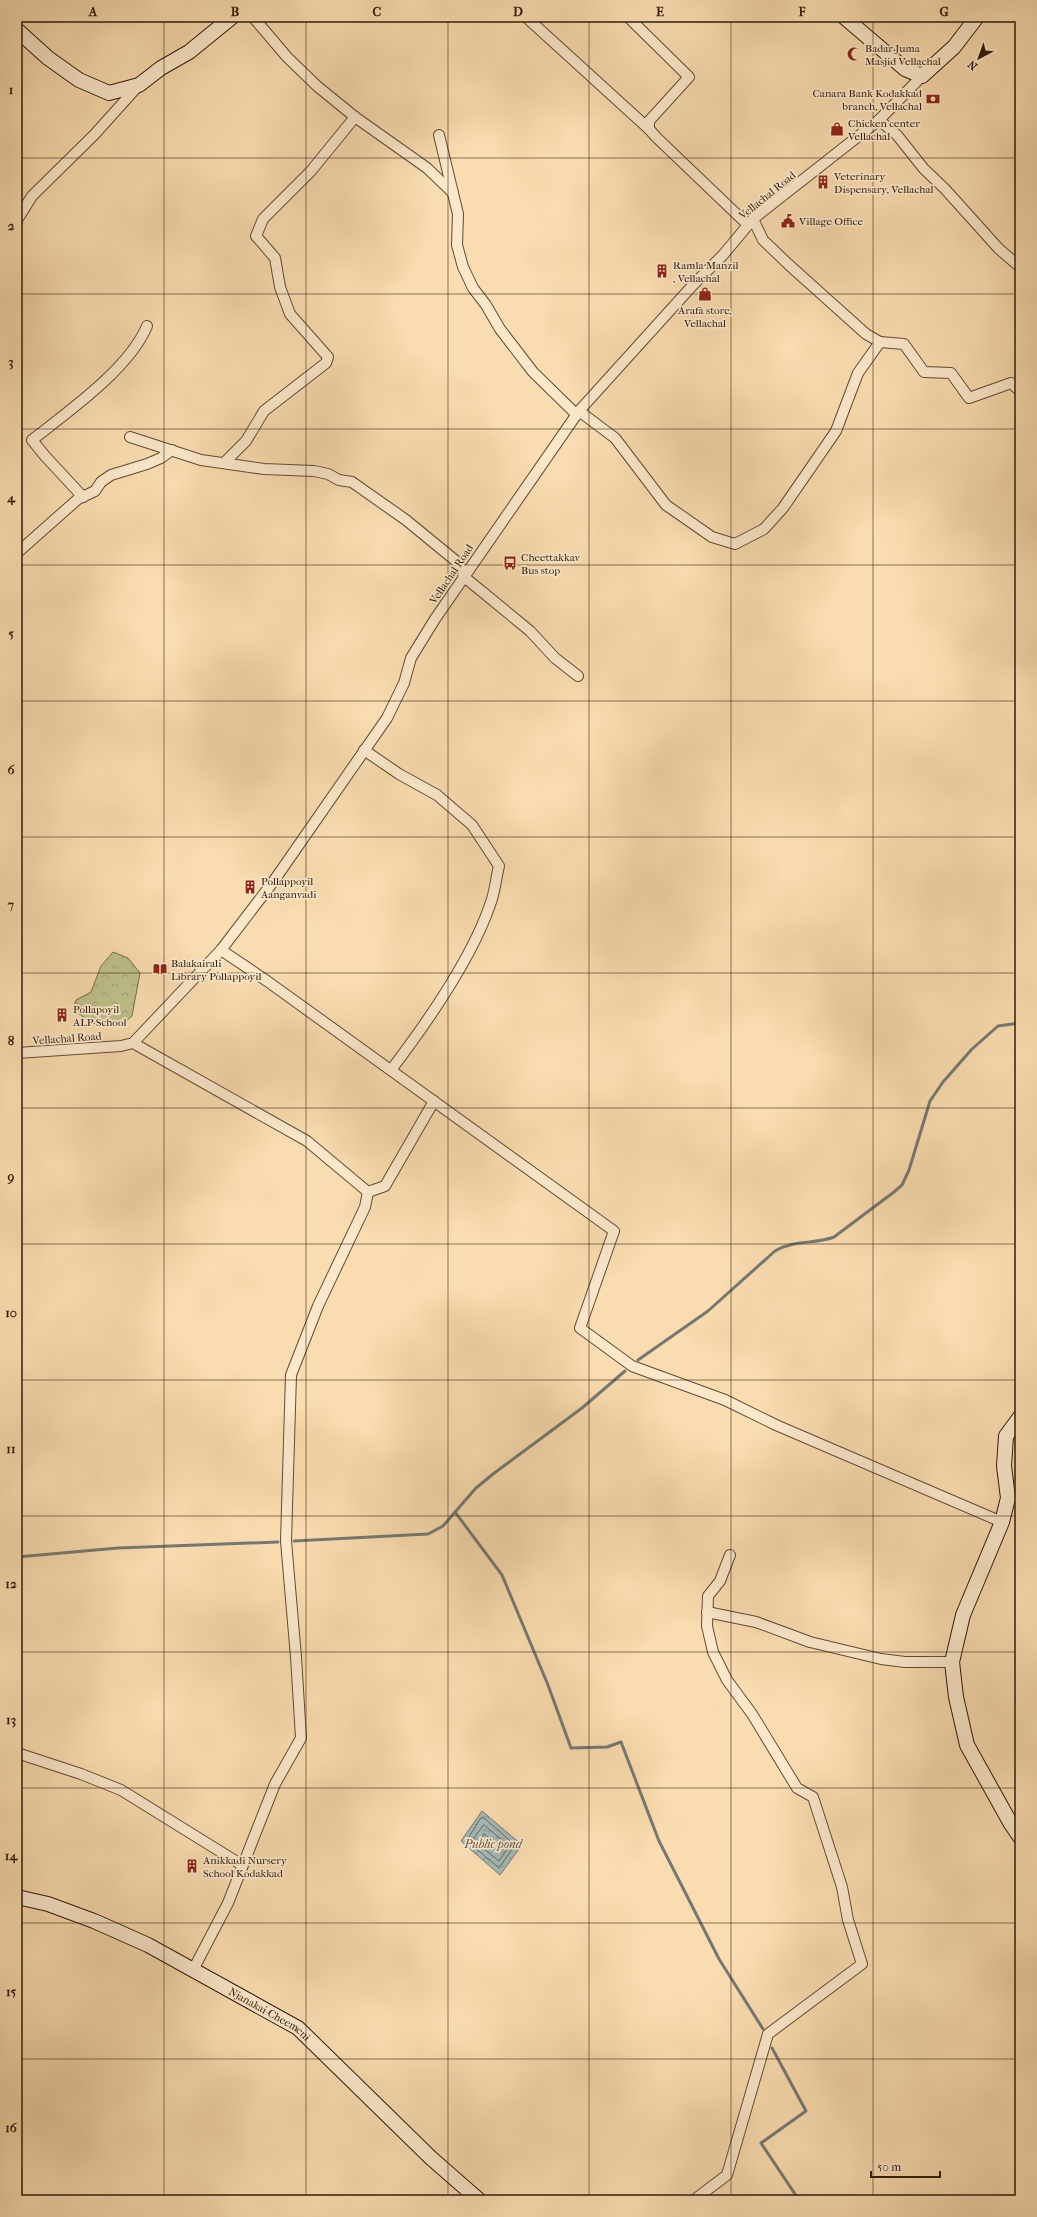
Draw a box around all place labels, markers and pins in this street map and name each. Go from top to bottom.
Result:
place label: Badar Juma Masjid Vellachal [865,42,941,68]
mosque icon: Badar Juma Masjid Vellachal [846,46,862,62]
place label: Canara Bank Kodakkad branch, Vellachal [812,87,923,113]
bank icon: Canara Bank Kodakkad branch, Vellachal [925,91,941,107]
place label: Chicken center Vellachal [847,117,920,143]
shop icon: Chicken center Vellachal [829,121,845,137]
place label: Veterinary Dispensary, Vellachal [833,170,934,196]
building icon: Veterinary Dispensary, Vellachal [815,174,831,190]
public building icon: Village Office [780,213,796,229]
place label: Village Office [798,215,863,228]
place label: Ramla Manzil , Vellachal [673,259,739,285]
building icon: Ramla Manzil , Vellachal [654,263,670,279]
shop icon: Arafa store, Vellachal [697,286,713,302]
place label: Arafa store, Vellachal [677,304,732,330]
place label: Cheettakkav Bus stop [521,551,581,577]
bus stop icon: Cheettakkav Bus stop [502,555,518,571]
place label: Pollappoyil Aanganvadi [260,875,317,901]
building icon: Pollappoyil Aanganvadi [242,879,258,895]
place label: Balakairali Library Pollappoyil [171,957,261,983]
library icon: Balakairali Library Pollappoyil [152,961,168,977]
place label: Pollapoyil ALP School [72,1003,126,1029]
building icon: Pollapoyil ALP School [54,1007,70,1023]
place label: Anikkadi Nursery School Kodakkad [202,1854,288,1880]
building icon: Anikkadi Nursery School Kodakkad [184,1858,200,1874]

